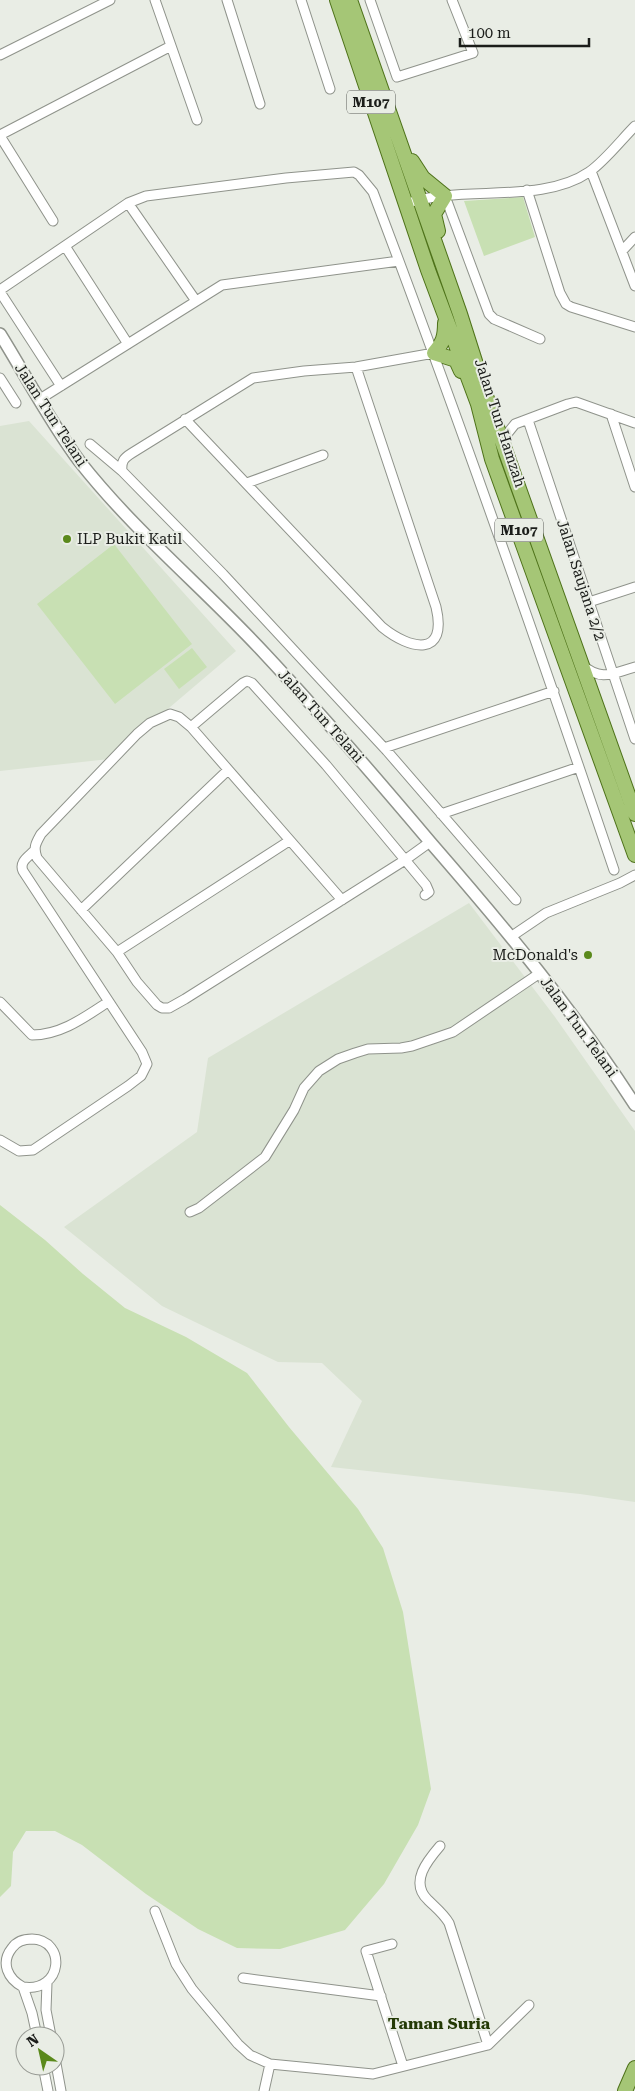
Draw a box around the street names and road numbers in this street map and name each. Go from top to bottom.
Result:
road number: M107 [347,90,395,114]
street label: Jalan Tun Hamzah [471,356,529,490]
street label: Jalan Tun Telani [11,360,91,470]
street label: Jalan Saujana 2/2 [553,517,609,643]
road number: M107 [495,518,543,542]
street label: Jalan Tun Telani [274,666,368,767]
street label: Jalan Tun Telani [537,973,622,1081]

